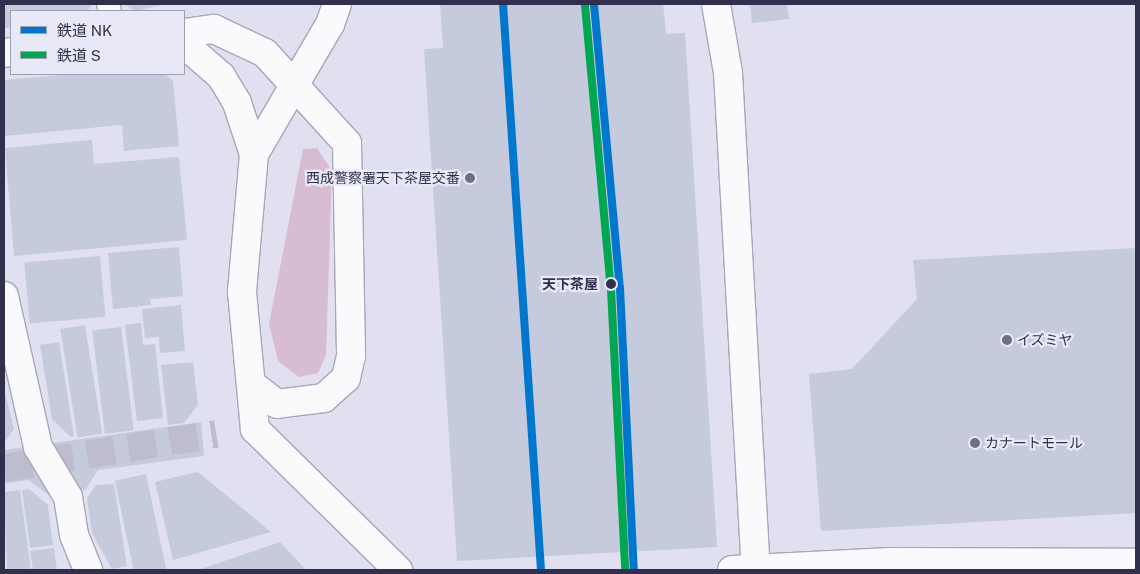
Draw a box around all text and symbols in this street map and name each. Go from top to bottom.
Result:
legend [10,10,185,75]
text: 鉄道 NK [57,22,112,39]
text: 鉄道 S [57,47,101,64]
place label: 西成警察署天下茶屋交番 [306,170,460,186]
marker: 西成警察署天下茶屋交番 [464,172,476,184]
marker: 天下茶屋 [602,275,620,293]
place label: 天下茶屋 [542,276,598,292]
place label: イズミヤ [1017,332,1073,348]
marker: イズミヤ [1001,334,1013,346]
place label: カナートモール [985,435,1083,451]
marker: カナートモール [969,437,981,449]

